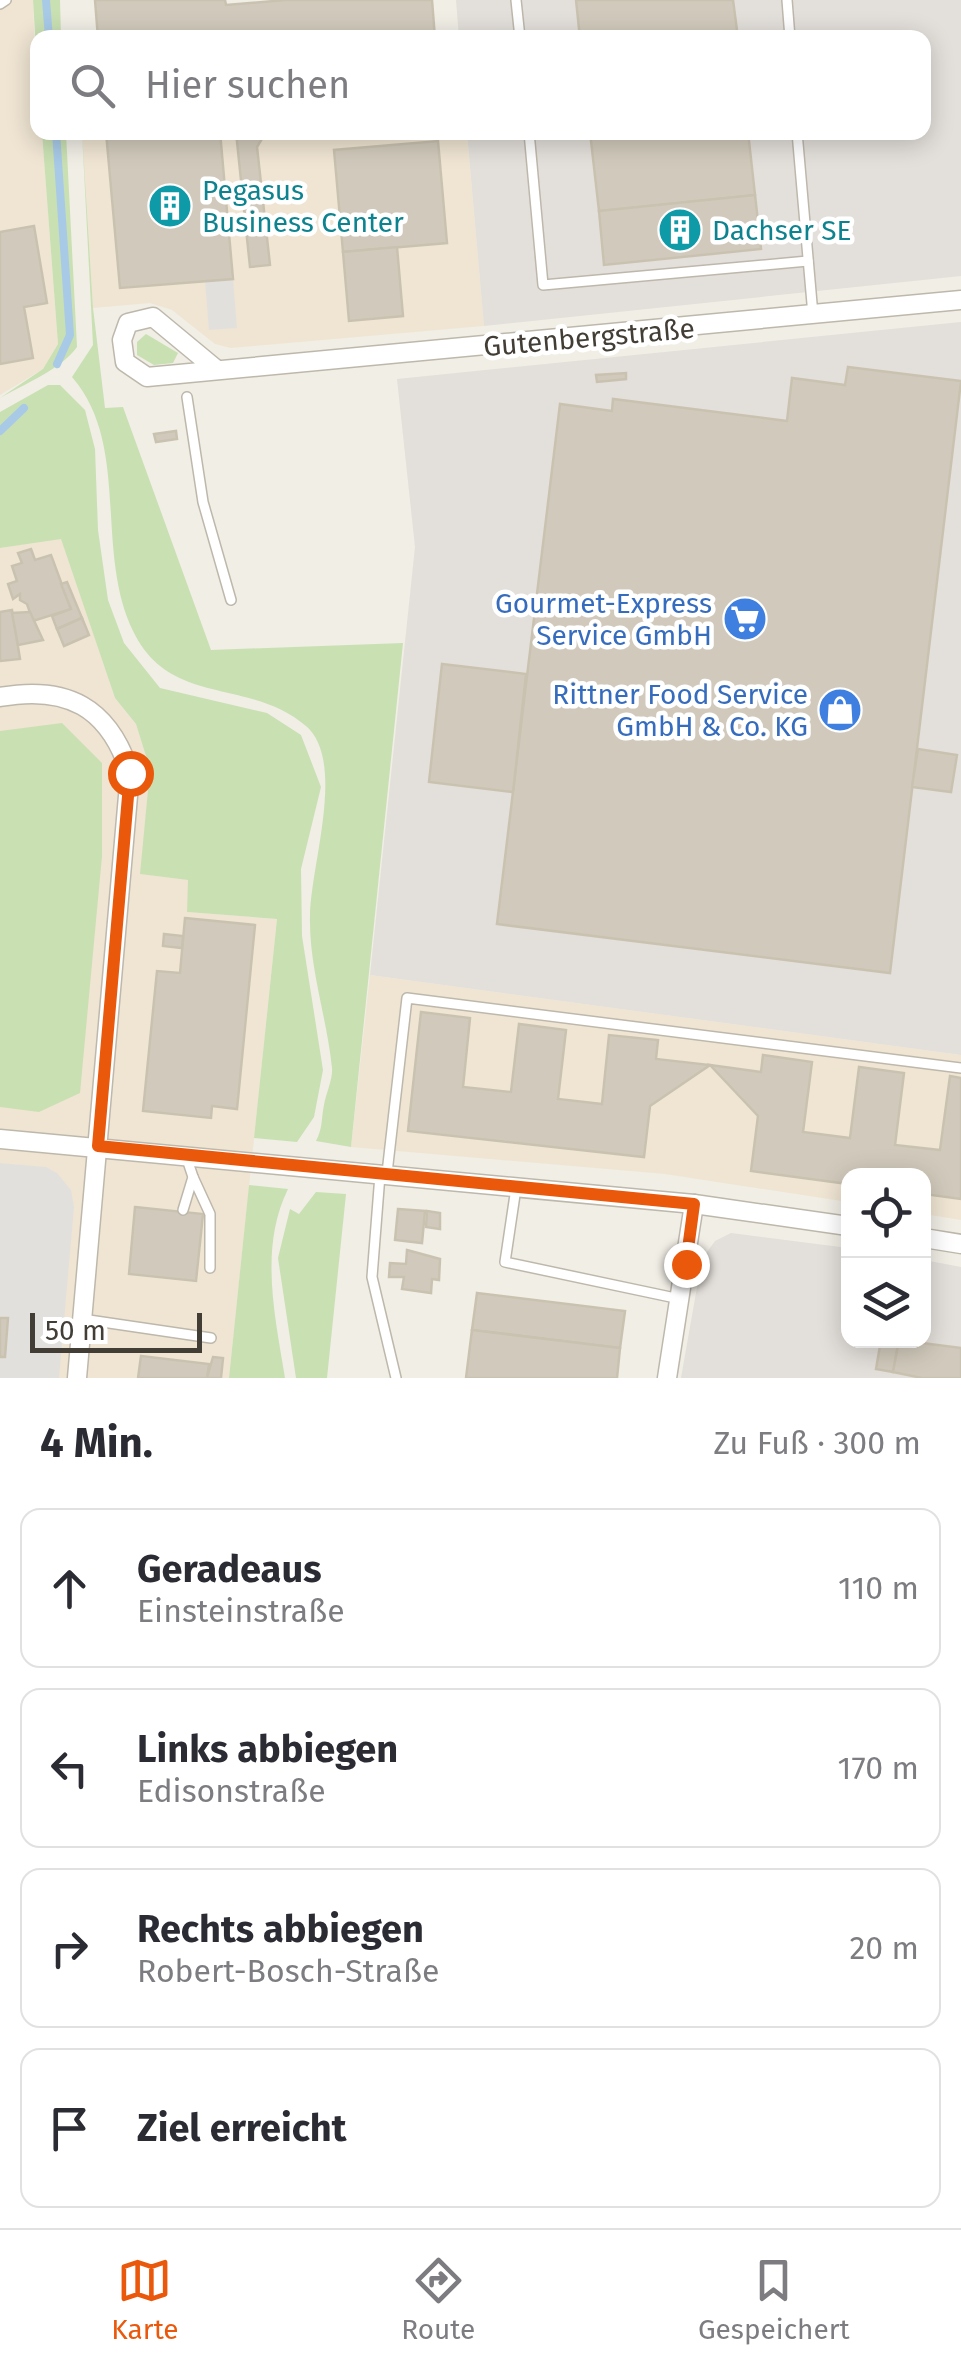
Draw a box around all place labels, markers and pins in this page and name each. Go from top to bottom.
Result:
place label: Pegasus Business Center [202,174,404,239]
building icon: Pegasus Business Center [147,183,193,229]
building icon: Dachser SE [657,207,703,253]
place label: Dachser SE [712,214,852,247]
place label: Gourmet-Express Service GmbH [495,587,712,652]
supermarket icon: Gourmet-Express Service GmbH [722,596,768,642]
place label: Rittner Food Service GmbH & Co. KG [552,678,808,743]
shop icon: Rittner Food Service GmbH & Co. KG [817,687,863,733]

